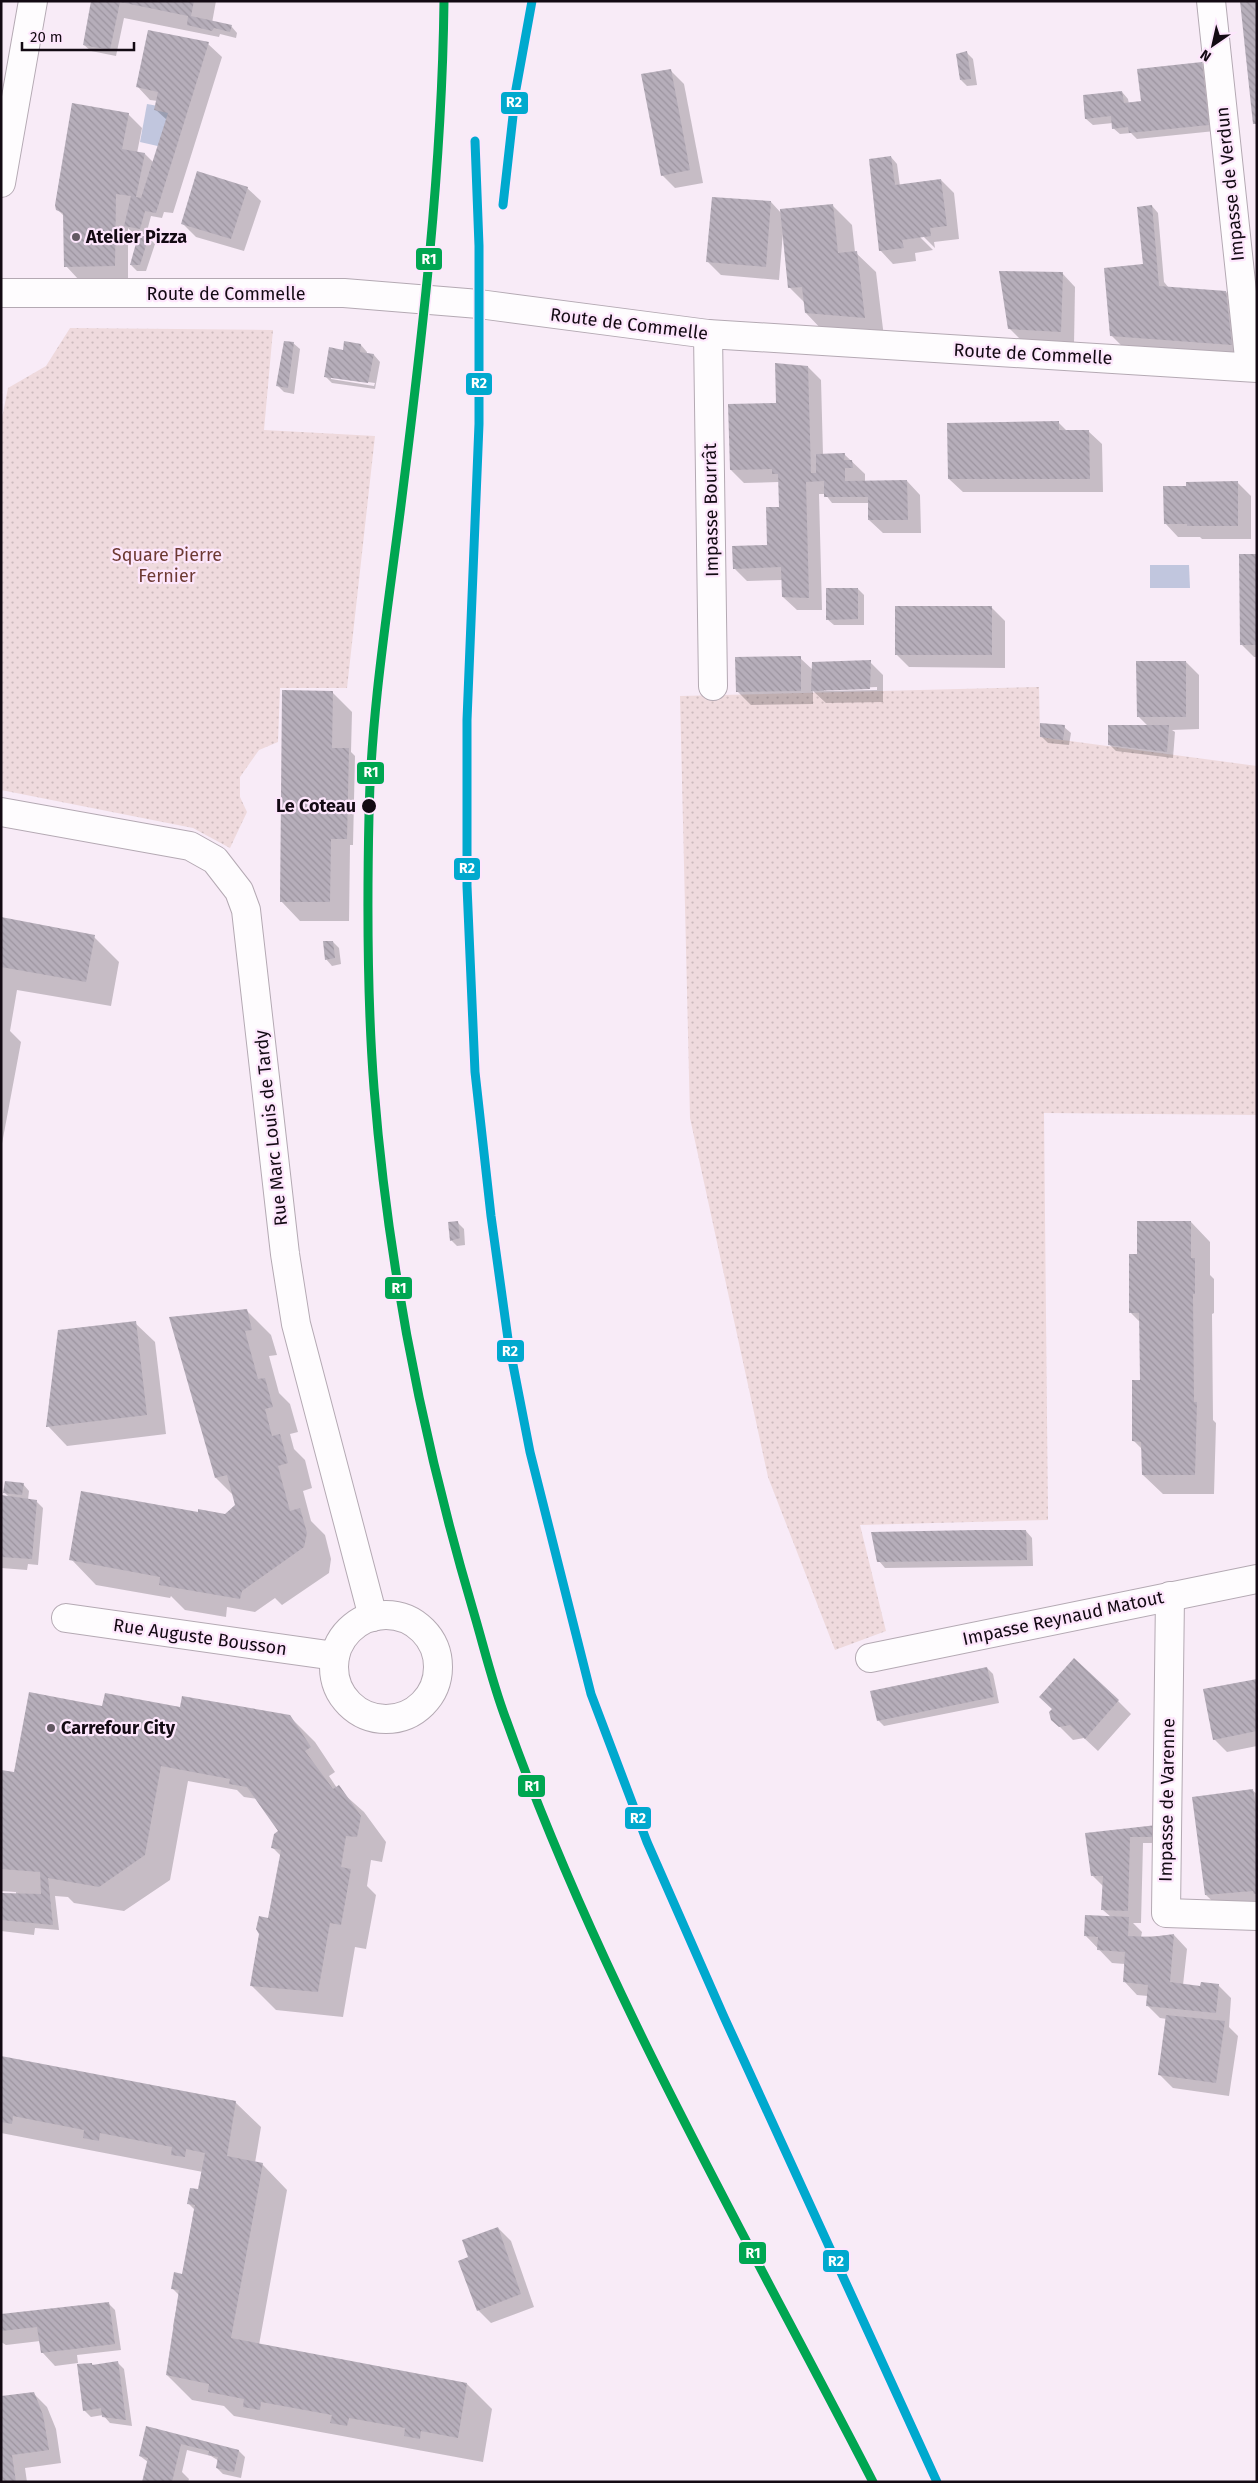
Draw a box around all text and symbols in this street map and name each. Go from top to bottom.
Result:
scale bar [22,20,135,52]
north arrow [1188,20,1238,70]
text: 20 m [30,28,63,46]
text: N [1197,46,1215,65]
line badge: R2 [500,91,529,115]
text: R2 [506,94,522,111]
street label: Impasse de Verdun [1211,106,1249,262]
place label: Atelier Pizza [85,226,187,248]
marker: Atelier Pizza [70,231,82,243]
line badge: R1 [415,247,443,271]
text: R1 [422,251,436,268]
street label: Route de Commelle [147,283,305,305]
street label: Route de Commelle [549,303,709,345]
street label: Route de Commelle [953,339,1113,369]
line badge: R2 [465,372,493,396]
text: R2 [471,375,487,392]
street label: Impasse Bourrât [699,443,723,577]
park label: Square Pierre Fernier [112,544,222,587]
line badge: R1 [356,761,385,785]
text: R1 [364,764,378,781]
place label: Le Coteau [276,795,356,817]
marker: Le Coteau [360,797,378,815]
line badge: R2 [453,857,481,881]
text: R2 [459,860,475,877]
street label: Rue Marc Louis de Tardy [250,1029,292,1227]
line badge: R1 [384,1276,413,1300]
text: R1 [392,1280,406,1297]
line badge: R2 [496,1339,525,1363]
text: R2 [502,1343,518,1360]
street label: Impasse Reynaud Matout [960,1586,1166,1650]
street label: Rue Auguste Bousson [112,1614,288,1660]
place label: Carrefour City [61,1717,176,1739]
street label: Impasse de Varenne [1155,1718,1179,1882]
marker: Carrefour City [45,1722,57,1734]
line badge: R1 [517,1774,546,1798]
text: R1 [525,1778,539,1795]
line badge: R2 [624,1806,652,1830]
text: R2 [630,1810,646,1827]
line badge: R1 [738,2241,767,2265]
text: R1 [746,2245,760,2262]
line badge: R2 [822,2249,850,2273]
text: R2 [828,2253,844,2270]

